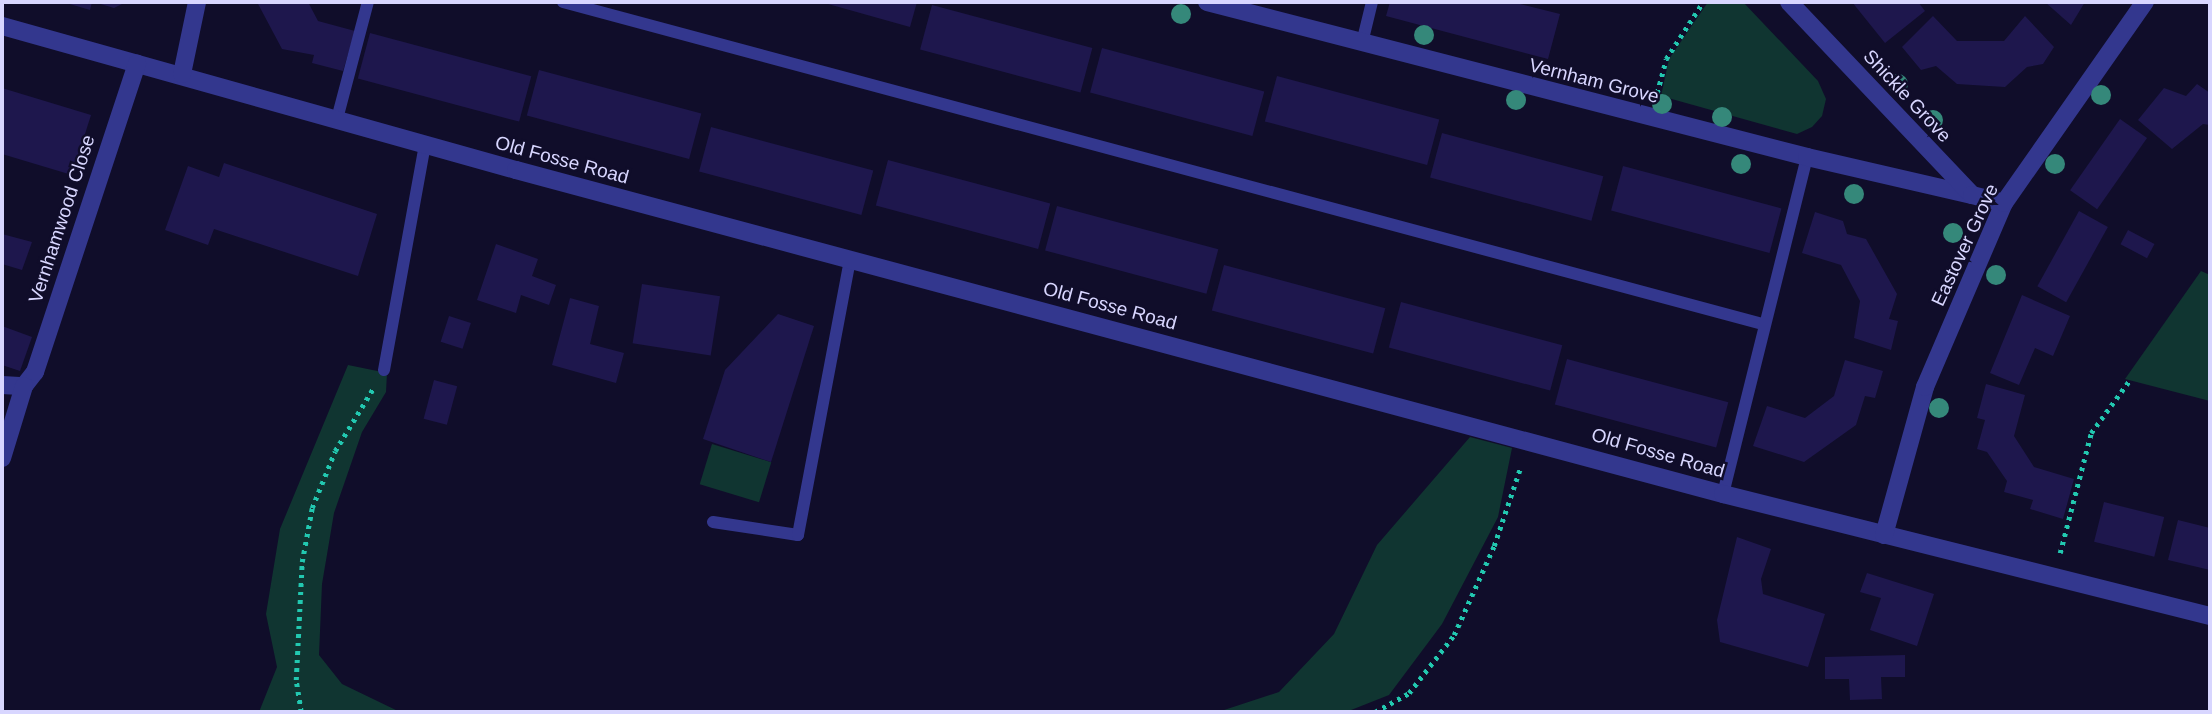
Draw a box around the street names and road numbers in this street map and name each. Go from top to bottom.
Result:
street label: Shickle Grove [1858,45,1956,147]
street label: Vernham Grove [1527,54,1661,108]
street label: Old Fosse Road [493,131,631,189]
street label: Vernhamwood Close [24,132,100,306]
street label: Eastover Grove [1927,180,2003,310]
street label: Old Fosse Road [1041,277,1179,335]
street label: Old Fosse Road [1589,423,1727,483]

